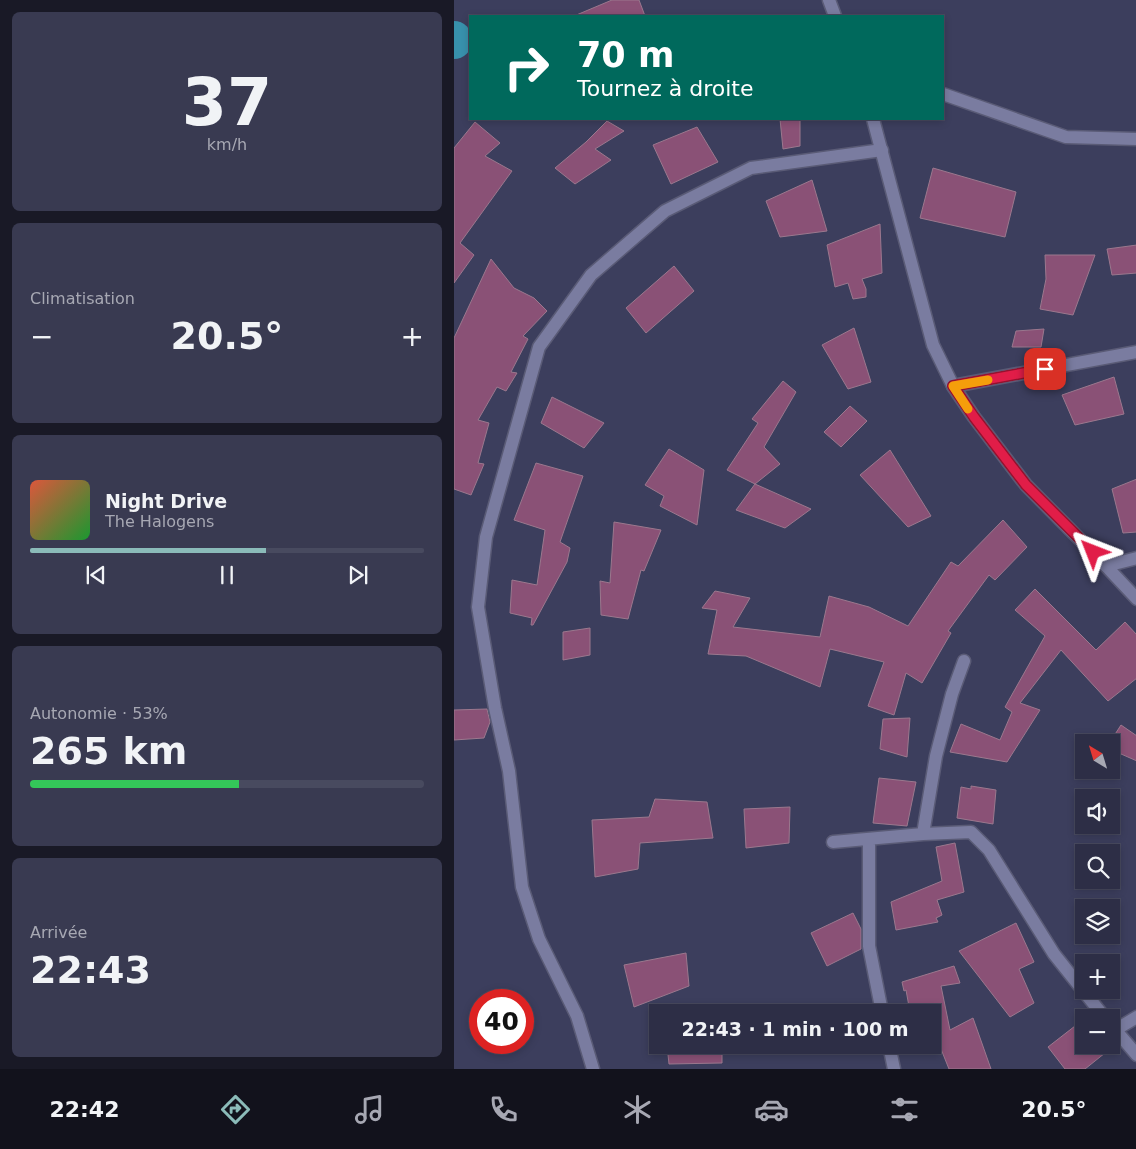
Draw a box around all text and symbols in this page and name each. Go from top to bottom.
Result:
icon: right [494,35,559,100]
text: 70 m [577,35,674,75]
text: 37 [182,65,272,140]
text: Tournez à droite [577,76,754,101]
text: km/h [207,135,247,154]
text: Climatisation [30,289,135,308]
text: 20.5° [171,314,283,358]
text: − [30,320,53,353]
text: + [401,320,424,353]
pin [1024,348,1066,390]
icon: arrive [1031,355,1059,383]
text: Night Drive [105,490,227,512]
text: The Halogens [105,512,214,531]
position arrow [1066,525,1118,577]
icon: previous [82,561,110,589]
icon: pause [213,561,241,589]
icon: next [344,561,372,589]
text: Autonomie · 53% [30,704,168,723]
text: 265 km [30,729,187,773]
north arrow [1075,734,1120,779]
map controls [1075,734,1120,1054]
button: sound [1075,789,1120,834]
button: search [1075,844,1120,889]
button: layers [1075,899,1120,944]
text: Arrivée [30,923,87,942]
text: 22:43 [30,948,151,992]
button: + [1075,954,1120,999]
speed limit sign: 40 [469,989,534,1054]
button: − [1075,1009,1120,1054]
text: 22:43 · 1 min · 100 m [681,1018,909,1040]
icon: directions [218,1092,253,1127]
icon: music [352,1092,387,1127]
icon: phone [486,1092,521,1127]
icon: climate [620,1092,655,1127]
icon: car [754,1092,789,1127]
icon: filters [887,1092,922,1127]
text: 22:42 [49,1097,119,1122]
text: 20.5° [1021,1097,1087,1122]

